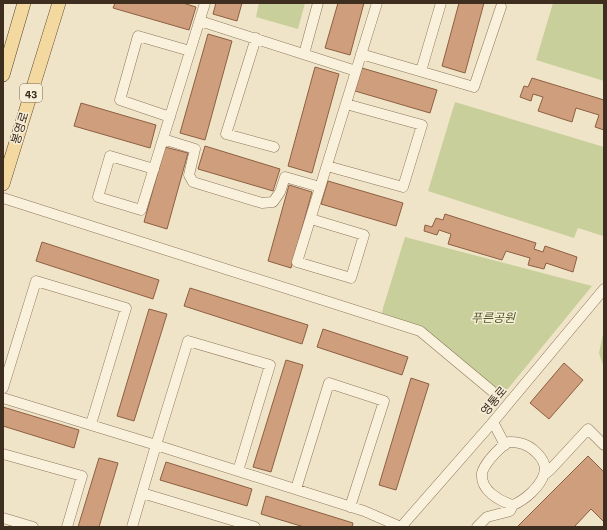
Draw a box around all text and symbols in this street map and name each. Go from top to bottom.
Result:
road number: 43 [20,84,42,102]
street label: 봉영로 [8,110,32,146]
park label: 푸른공원 [471,311,516,325]
street label: 영통로 [478,384,510,418]

